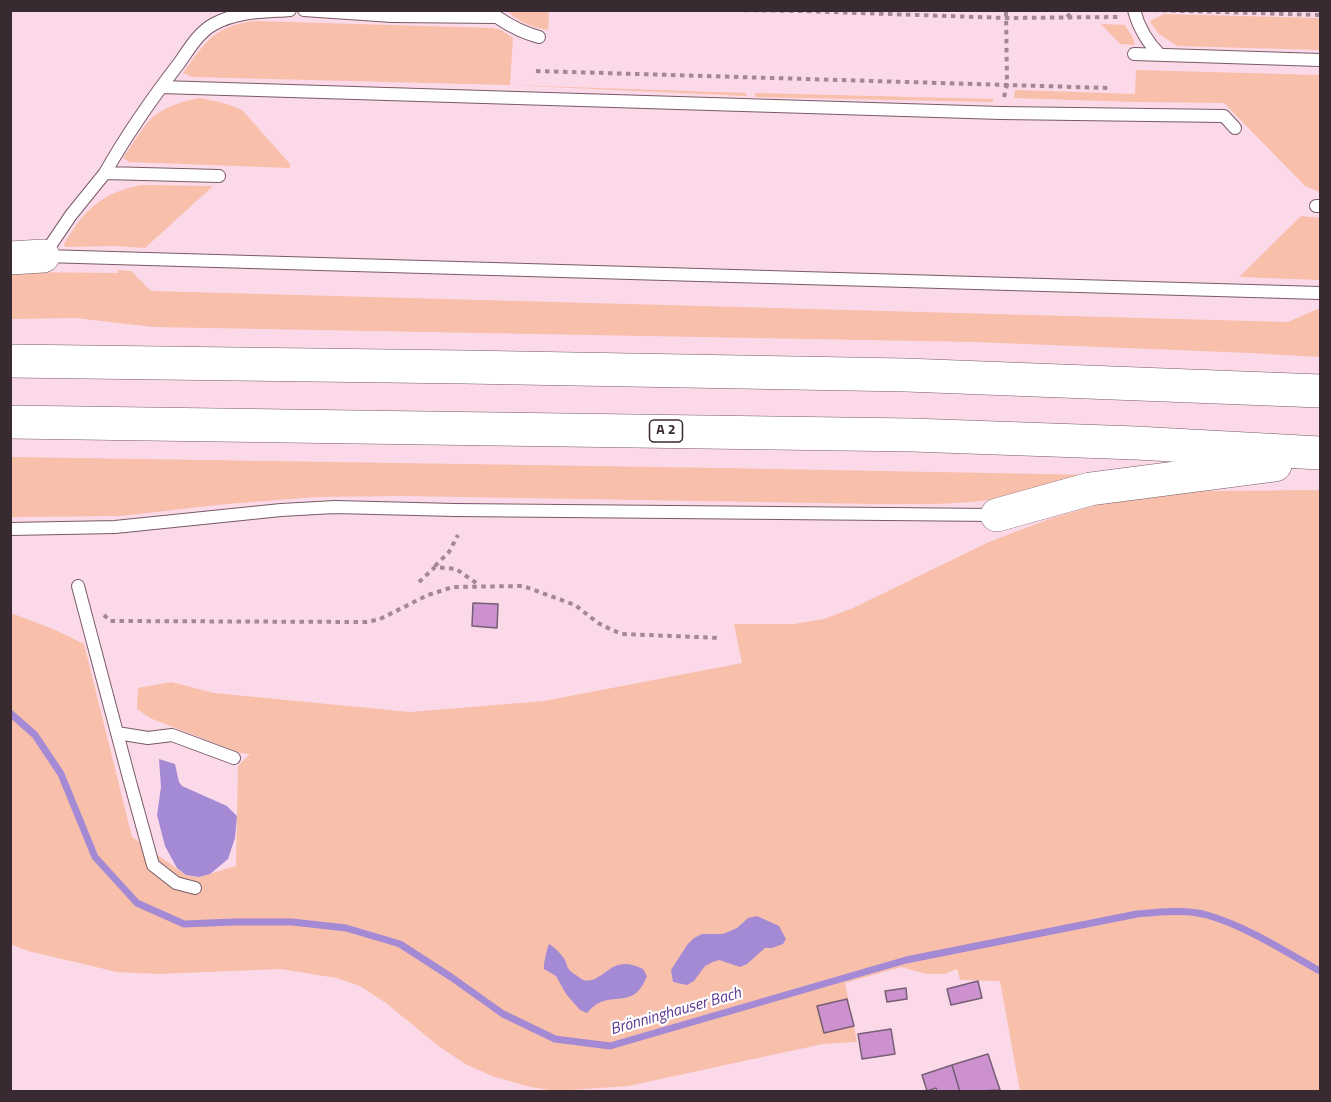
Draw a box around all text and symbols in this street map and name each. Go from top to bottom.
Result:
road number: A 2 [650,420,682,442]
water label: Brönninghauser Bach [608,984,744,1040]

